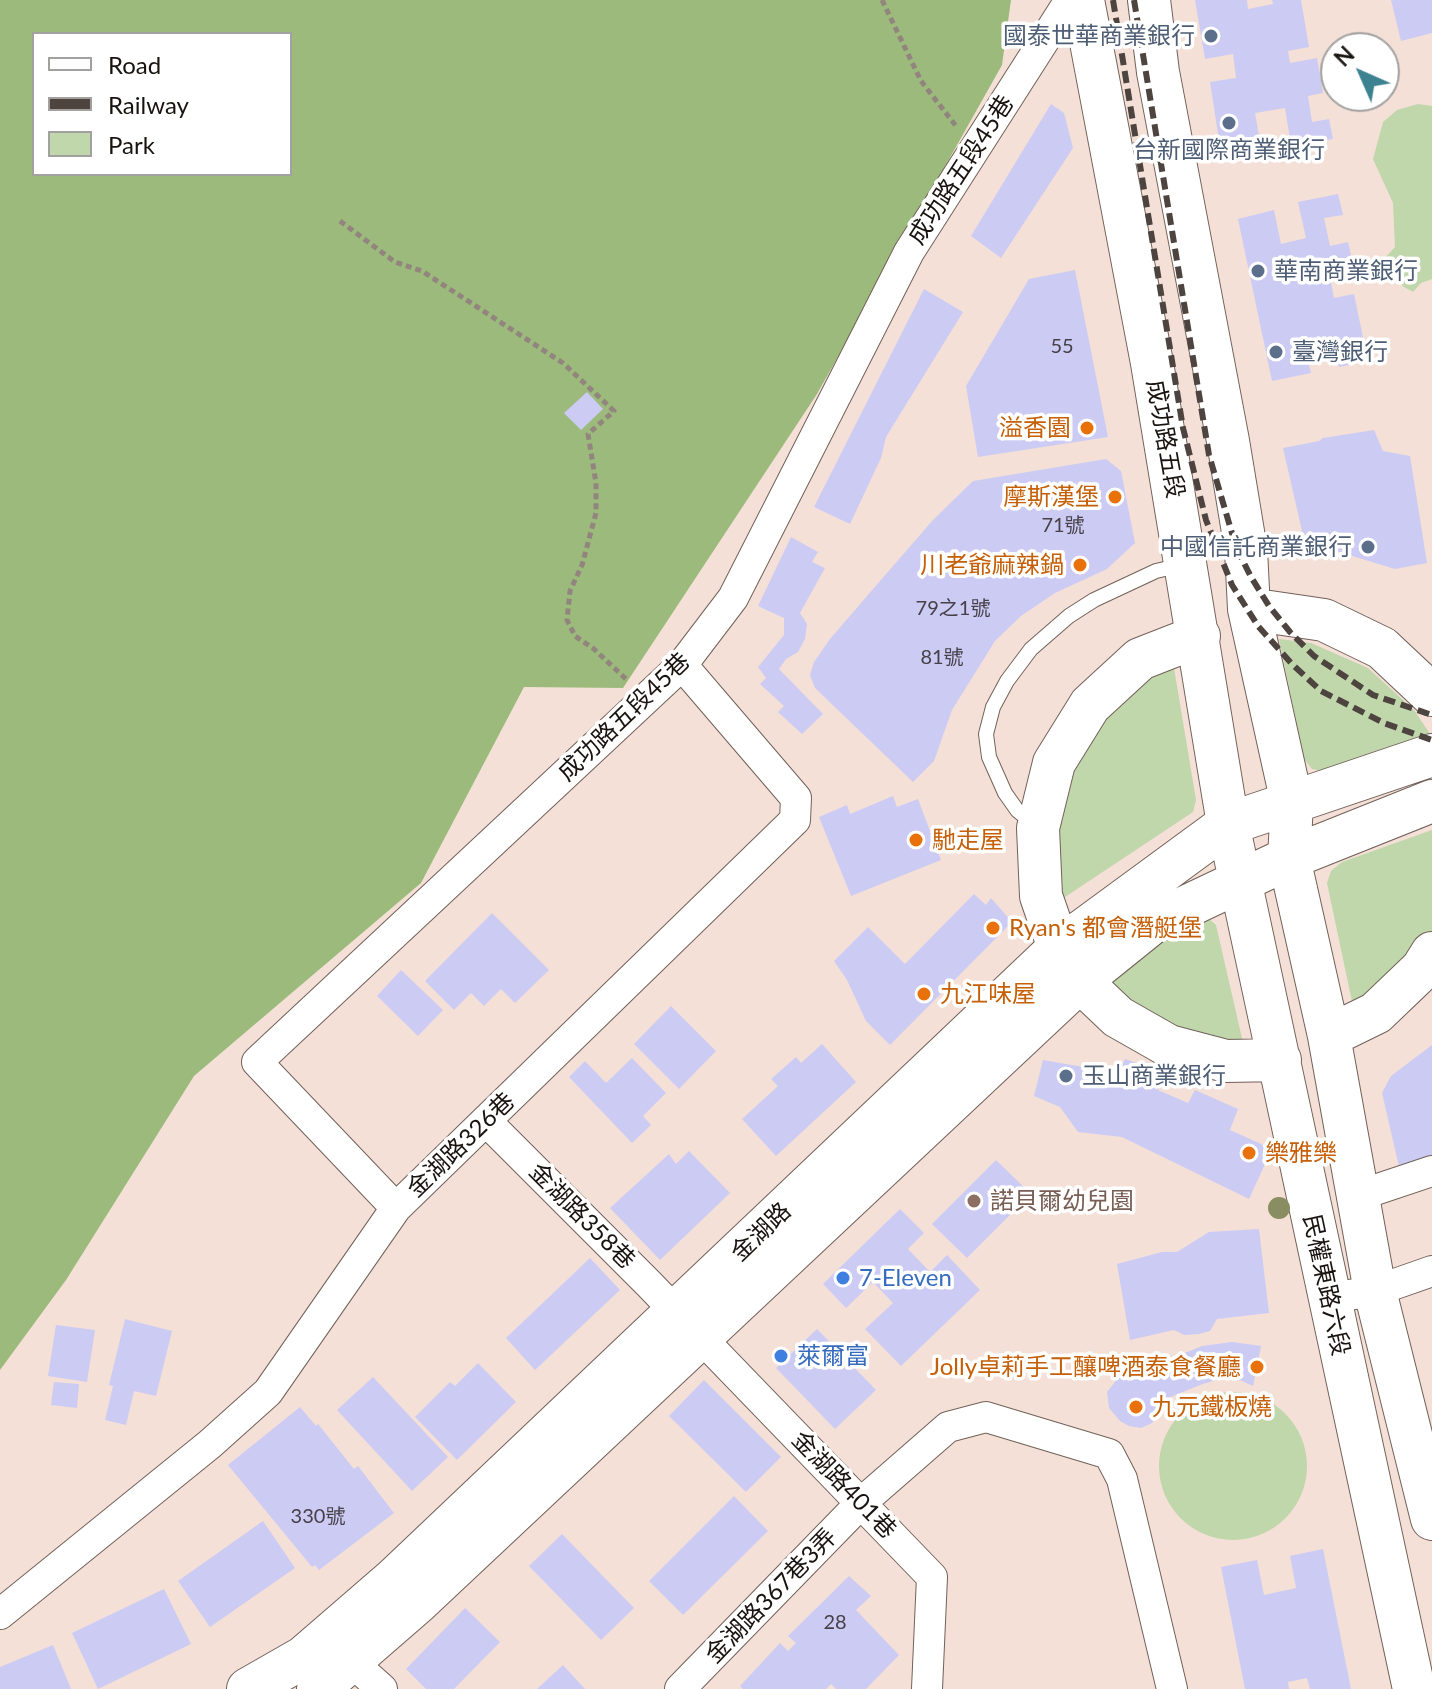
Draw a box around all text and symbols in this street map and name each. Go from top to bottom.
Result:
place label: 國泰世華商業銀行 [1003,22,1195,50]
marker: 國泰世華商業銀行 [1202,27,1220,45]
legend [32,32,292,176]
north arrow [1320,32,1400,112]
text: N [1329,41,1360,72]
text: Road [108,50,161,79]
text: Railway [108,90,189,119]
street label: 成功路五段45巷 [902,90,1020,250]
marker: 台新國際商業銀行 [1220,114,1238,132]
text: Park [108,130,155,159]
place label: 台新國際商業銀行 [1133,136,1325,164]
place label: 華南商業銀行 [1274,257,1418,285]
marker: 華南商業銀行 [1249,262,1267,280]
house number: 55 [1050,335,1074,359]
place label: 臺灣銀行 [1292,338,1388,366]
marker: 臺灣銀行 [1267,343,1285,361]
street label: 成功路五段 [1140,377,1190,501]
place label: 溢香園 [999,414,1071,442]
marker: 溢香園 [1078,419,1096,437]
place label: 摩斯漢堡 [1003,483,1099,511]
marker: 摩斯漢堡 [1106,488,1124,506]
house number: 71號 [1041,514,1085,538]
place label: 中國信託商業銀行 [1160,533,1352,561]
marker: 中國信託商業銀行 [1359,538,1377,556]
place label: 川老爺麻辣鍋 [920,551,1064,579]
marker: 川老爺麻辣鍋 [1071,556,1089,574]
house number: 79之1號 [916,597,990,621]
house number: 81號 [920,646,964,670]
street label: 成功路五段45巷 [552,647,696,787]
place label: 馳走屋 [932,826,1004,854]
marker: 馳走屋 [907,831,925,849]
place label: Ryan's 都會潛艇堡 [1009,914,1202,942]
marker: Ryan's 都會潛艇堡 [984,919,1002,937]
place label: 九江味屋 [940,980,1036,1008]
marker: 九江味屋 [915,985,933,1003]
place label: 玉山商業銀行 [1082,1062,1226,1090]
marker: 玉山商業銀行 [1057,1067,1075,1085]
street label: 金湖路326巷 [401,1087,521,1203]
place label: 樂雅樂 [1265,1139,1337,1167]
marker: 樂雅樂 [1240,1144,1258,1162]
street label: 金湖路358巷 [523,1157,641,1275]
place label: 諾貝爾幼兒園 [990,1187,1134,1215]
marker: 諾貝爾幼兒園 [965,1192,983,1210]
street label: 金湖路 [725,1197,797,1267]
street label: 民權東路六段 [1297,1212,1355,1358]
place label: 7-Eleven [859,1264,952,1292]
marker: 7-Eleven [834,1269,852,1287]
place label: 萊爾富 [797,1342,869,1370]
marker: 萊爾富 [772,1347,790,1365]
place label: Jolly卓莉手工釀啤酒泰食餐廳 [930,1353,1241,1381]
marker: Jolly卓莉手工釀啤酒泰食餐廳 [1248,1358,1266,1376]
place label: 九元鐵板燒 [1152,1393,1272,1421]
marker: 九元鐵板燒 [1127,1398,1145,1416]
street label: 金湖路401巷 [786,1425,902,1545]
house number: 330號 [291,1505,345,1529]
street label: 金湖路367巷3弄 [700,1523,842,1669]
house number: 28 [823,1611,847,1635]

